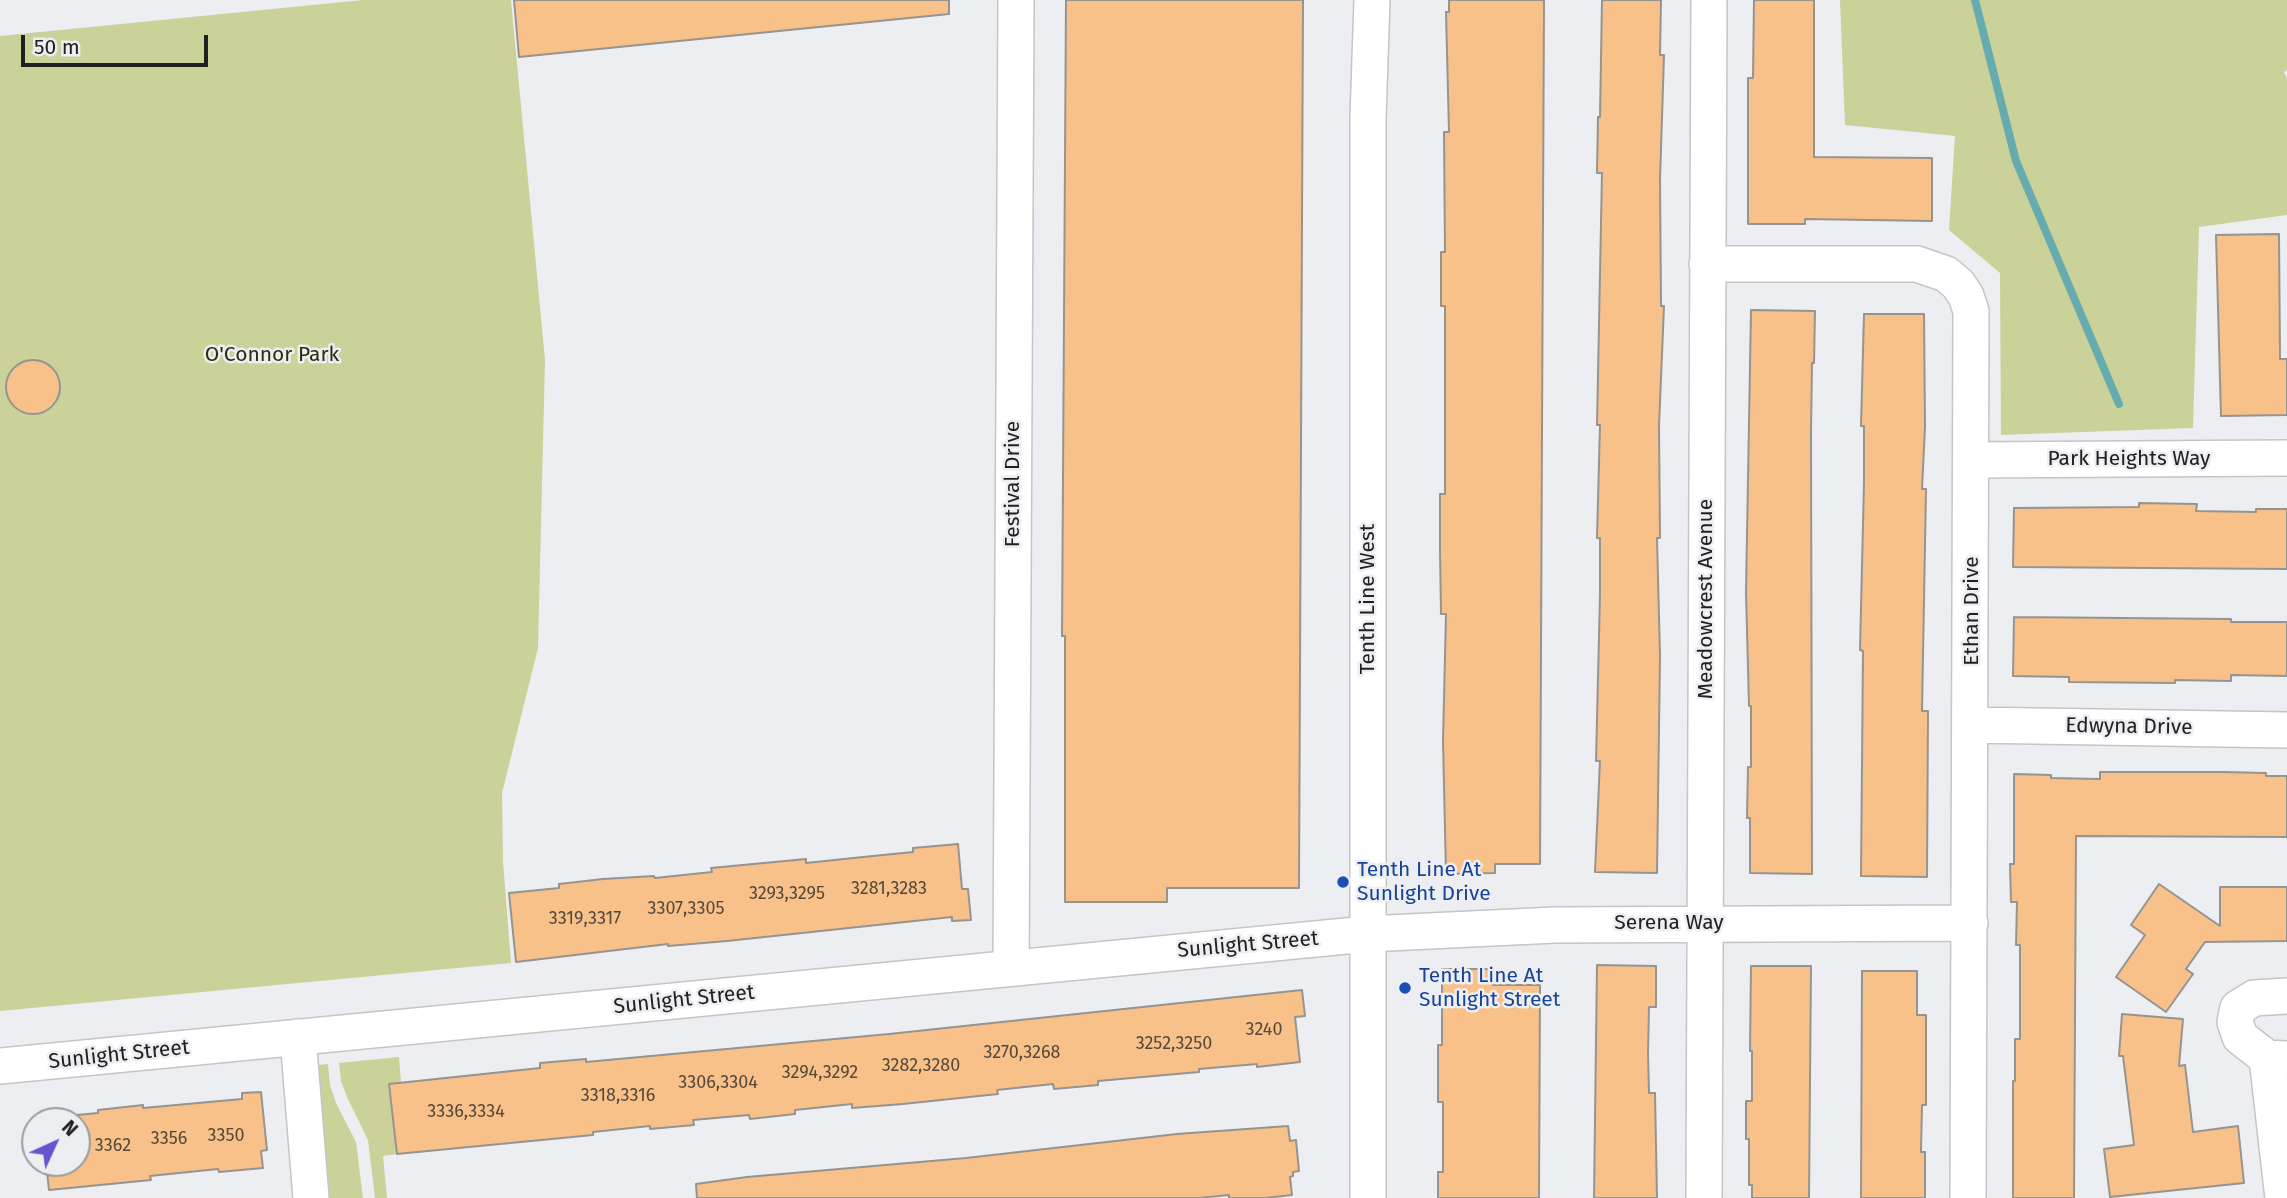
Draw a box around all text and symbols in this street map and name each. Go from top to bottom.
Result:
scale bar [24,21,212,65]
text: 50 m [34,34,80,60]
park label: O'Connor Park [205,342,339,368]
street label: Festival Drive [1000,421,1026,547]
street label: Park Heights Way [2048,446,2210,472]
street label: Meadowcrest Avenue [1693,499,1719,699]
street label: Tenth Line West [1355,524,1381,674]
street label: Ethan Drive [1959,556,1985,666]
street label: Edwyna Drive [2065,713,2193,741]
place label: Tenth Line At Sunlight Drive [1357,857,1491,907]
marker: Tenth Line At Sunlight Drive [1335,874,1351,890]
house number: 3281,3283 [851,878,927,900]
house number: 3293,3295 [749,883,825,905]
house number: 3307,3305 [647,898,725,920]
house number: 3319,3317 [549,908,621,930]
street label: Serena Way [1614,910,1724,936]
street label: Sunlight Street [1176,926,1320,964]
place label: Tenth Line At Sunlight Street [1419,963,1560,1013]
street label: Sunlight Street [612,980,756,1020]
marker: Tenth Line At Sunlight Street [1397,980,1413,996]
house number: 3240 [1246,1019,1282,1041]
house number: 3252,3250 [1136,1033,1212,1055]
street label: Sunlight Street [47,1035,191,1075]
house number: 3270,3268 [983,1042,1061,1064]
house number: 3282,3280 [882,1055,960,1077]
house number: 3294,3292 [782,1062,858,1084]
house number: 3306,3304 [678,1072,758,1094]
house number: 3318,3316 [581,1085,655,1107]
house number: 3336,3334 [427,1101,505,1123]
north arrow [21,1107,91,1177]
text: N [57,1116,82,1141]
house number: 3350 [207,1125,245,1147]
house number: 3356 [151,1128,187,1150]
house number: 3362 [95,1135,131,1157]

